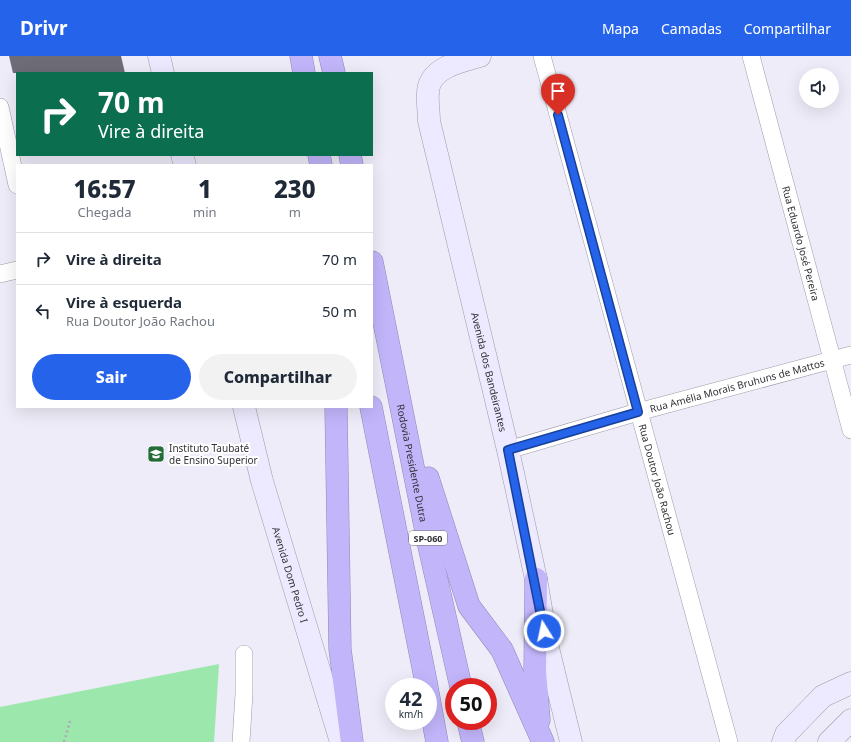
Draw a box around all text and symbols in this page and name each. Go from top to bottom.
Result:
text: Drivr [20,15,67,41]
text: Mapa [602,19,639,38]
text: Camadas [661,19,722,38]
text: Compartilhar [744,19,831,38]
map controls [799,68,839,108]
button: sound [799,68,839,108]
pin [541,74,575,115]
icon: arrive [547,80,569,102]
text: 70 m [98,83,165,121]
icon: right [32,88,84,140]
text: Vire à direita [98,119,204,143]
text: 16:57 [73,172,136,205]
text: 1 [198,172,212,205]
text: 230 [274,172,316,205]
street label: Rua Eduardo José Pereira [779,184,823,302]
text: Chegada [77,203,132,221]
text: min [193,203,217,221]
text: m [289,203,301,221]
icon: right [32,248,54,270]
text: Vire à direita [66,249,162,269]
text: 70 m [322,249,357,269]
text: Vire à esquerda [66,292,182,312]
icon: left [32,300,54,322]
text: 50 m [322,301,357,321]
street label: Avenida dos Bandeirantes [468,311,510,433]
text: Rua Doutor João Rachou [66,312,215,330]
button: Sair [32,354,191,400]
button: Compartilhar [199,354,357,400]
street label: Rua Amélia Morais Bruhuns de Mattos [648,355,826,416]
street label: Rodovia Presidente Dutra [394,403,431,523]
street label: Rua Doutor João Rachou [636,422,679,537]
place label: Instituto Taubaté de Ensino Superior [169,441,258,467]
school or university icon: Instituto Taubaté de Ensino Superior [146,444,166,464]
street label: Avenida Dom Pedro I [269,525,311,624]
road number: SP-060 [409,531,447,545]
position arrow [523,610,565,652]
speed limit sign: 50 [445,678,497,730]
text: 42 [400,685,422,712]
text: km/h [399,707,423,721]

